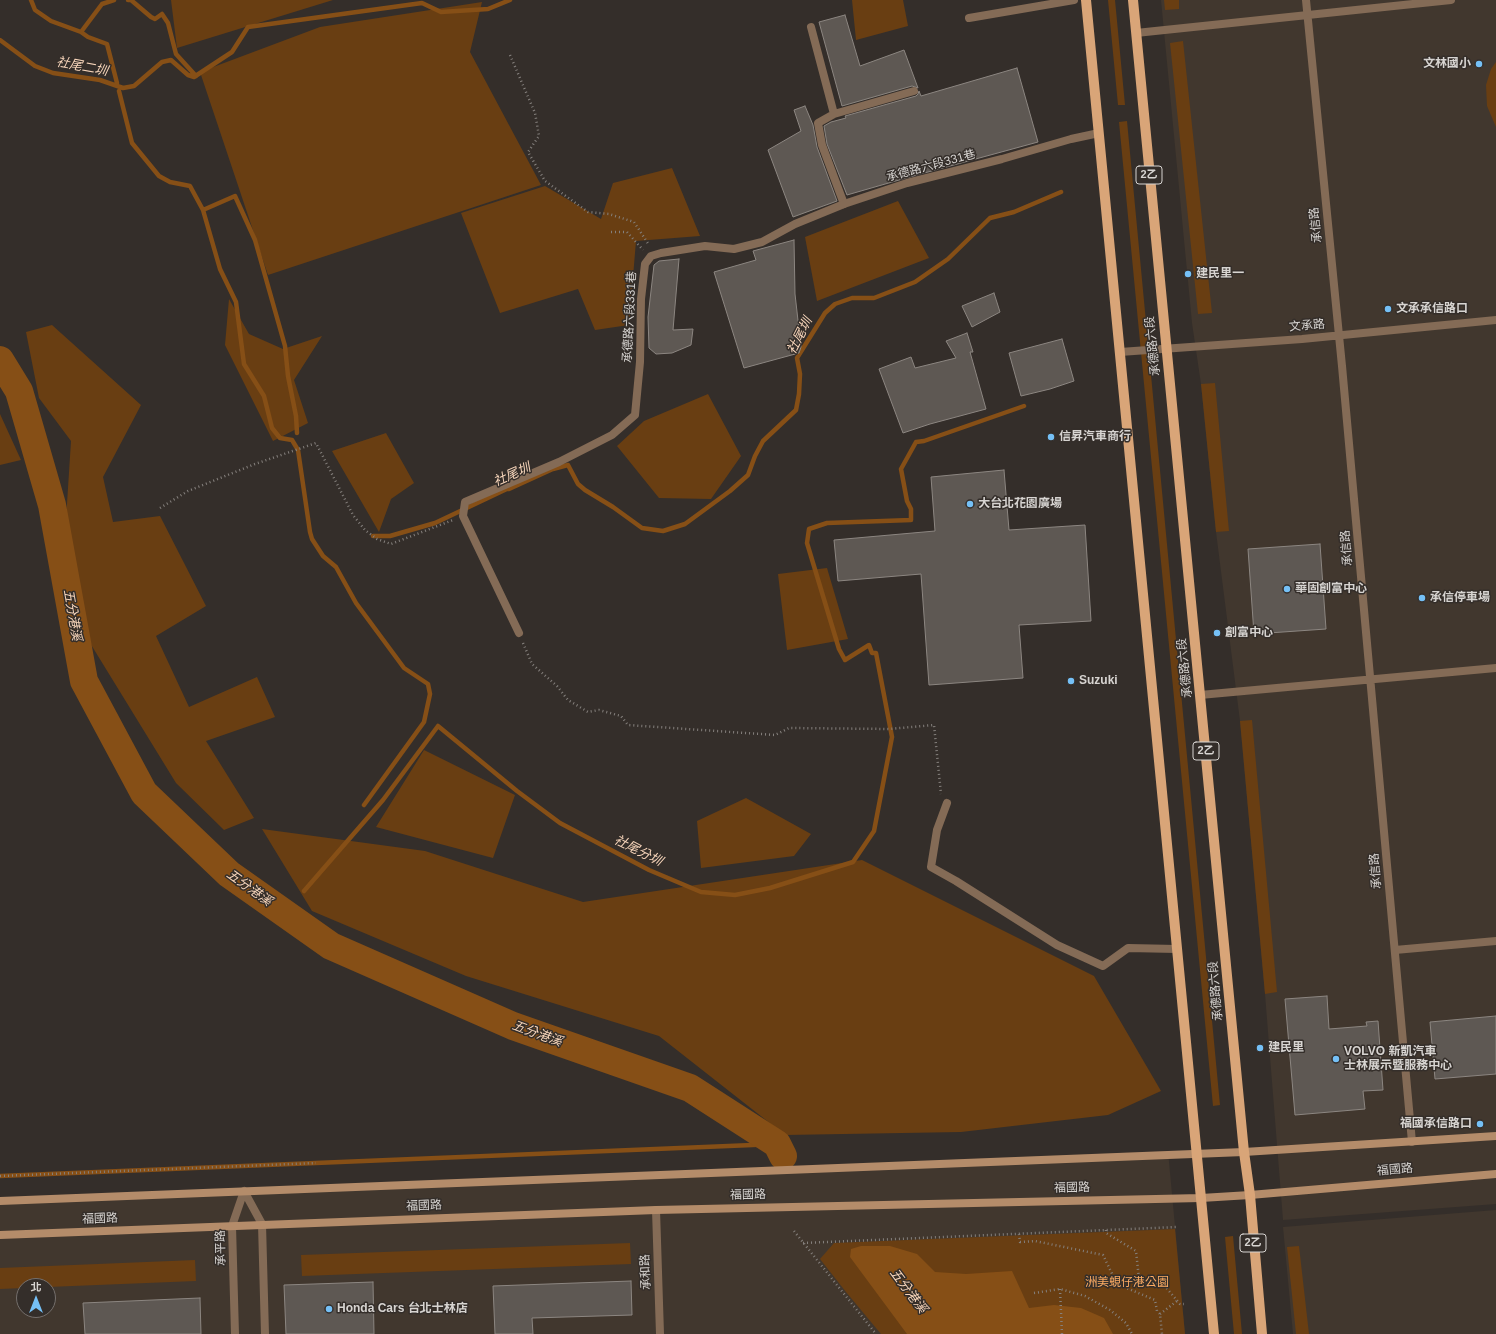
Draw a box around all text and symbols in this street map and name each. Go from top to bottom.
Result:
water label: 社尾二圳 [55,54,109,80]
place label: 文林國小 [1423,57,1471,71]
marker: 文林國小 [1474,59,1484,69]
street label: 承德路六段331巷 [885,147,977,185]
road number: 2乙 [1136,166,1162,184]
street label: 承信路 [1307,206,1325,244]
place label: 建民里一 [1196,267,1244,281]
marker: 建民里一 [1183,269,1193,279]
street label: 承德路六段331巷 [620,271,640,363]
place label: 文承承信路口 [1396,302,1468,316]
marker: 文承承信路口 [1383,304,1393,314]
water label: 社尾圳 [784,315,816,357]
street label: 承德路六段 [1143,315,1163,377]
street label: 文承路 [1288,317,1326,335]
place label: 信昇汽車商行 [1059,430,1131,444]
marker: 信昇汽車商行 [1046,432,1056,442]
water label: 社尾圳 [491,460,533,490]
place label: 大台北花園廣場 [978,497,1062,511]
marker: 大台北花園廣場 [965,499,975,509]
street label: 承信路 [1338,529,1356,567]
place label: 華固創富中心 [1295,582,1367,596]
marker: 華固創富中心 [1282,584,1292,594]
water label: 五分港溪 [60,588,84,642]
place label: 承信停車場 [1430,591,1490,605]
marker: 承信停車場 [1417,593,1427,603]
place label: 創富中心 [1225,626,1273,640]
marker: 創富中心 [1212,628,1222,638]
street label: 承德路六段 [1175,637,1195,699]
place label: Suzuki [1079,674,1118,688]
marker: Suzuki [1066,676,1076,686]
road number: 2乙 [1193,742,1219,760]
water label: 社尾分圳 [611,832,665,870]
street label: 承信路 [1367,852,1385,890]
water label: 五分港溪 [223,866,275,910]
street label: 承德路六段 [1206,960,1226,1022]
water label: 五分港溪 [510,1018,564,1050]
place label: 建民里 [1268,1041,1304,1055]
marker: 建民里 [1255,1043,1265,1053]
place label: VOLVO 新凱汽車 士林展示暨服務中心 [1344,1045,1452,1073]
marker: VOLVO 新凱汽車 士林展示暨服務中心 [1331,1054,1341,1064]
place label: 福國承信路口 [1400,1117,1472,1131]
marker: 福國承信路口 [1475,1119,1485,1129]
street label: 福國路 [1376,1161,1414,1179]
street label: 福國路 [1054,1180,1090,1196]
street label: 福國路 [730,1187,766,1203]
street label: 福國路 [406,1198,442,1214]
street label: 福國路 [82,1211,118,1227]
street label: 承平路 [213,1230,229,1266]
road number: 2乙 [1240,1234,1266,1252]
street label: 承和路 [638,1254,654,1290]
water label: 五分港溪 [886,1266,930,1316]
park label: 洲美蜆仔港公園 [1085,1276,1169,1290]
north arrow [16,1278,56,1318]
text: 北 [31,1281,42,1293]
place label: Honda Cars 台北士林店 [337,1302,468,1316]
marker: Honda Cars 台北士林店 [324,1304,334,1314]

